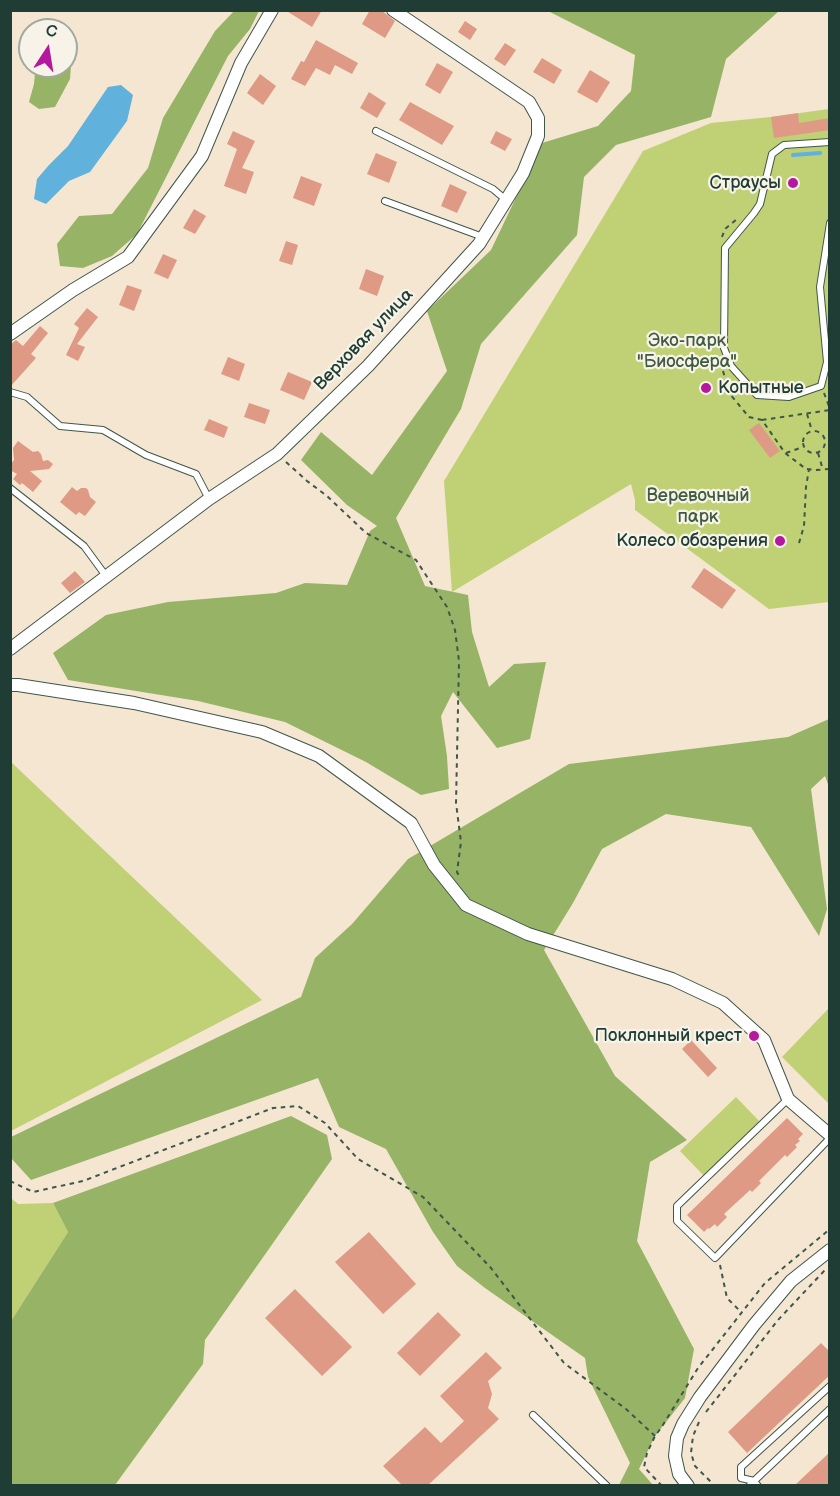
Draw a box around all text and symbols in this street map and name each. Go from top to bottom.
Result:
north arrow [18,18,78,78]
text: С [44,21,59,42]
place label: Страусы [710,172,781,194]
marker: Страусы [786,176,800,190]
street label: Верховая улица [310,284,418,396]
park label: Эко-парк "Биосфера" [637,330,737,372]
place label: Копытные [718,377,804,399]
marker: Копытные [699,381,713,395]
park label: Веревочный парк [646,485,750,528]
place label: Колесо обозрения [616,530,768,552]
marker: Колесо обозрения [773,534,787,548]
place label: Поклонный крест [595,1025,742,1047]
marker: Поклонный крест [747,1029,761,1043]

